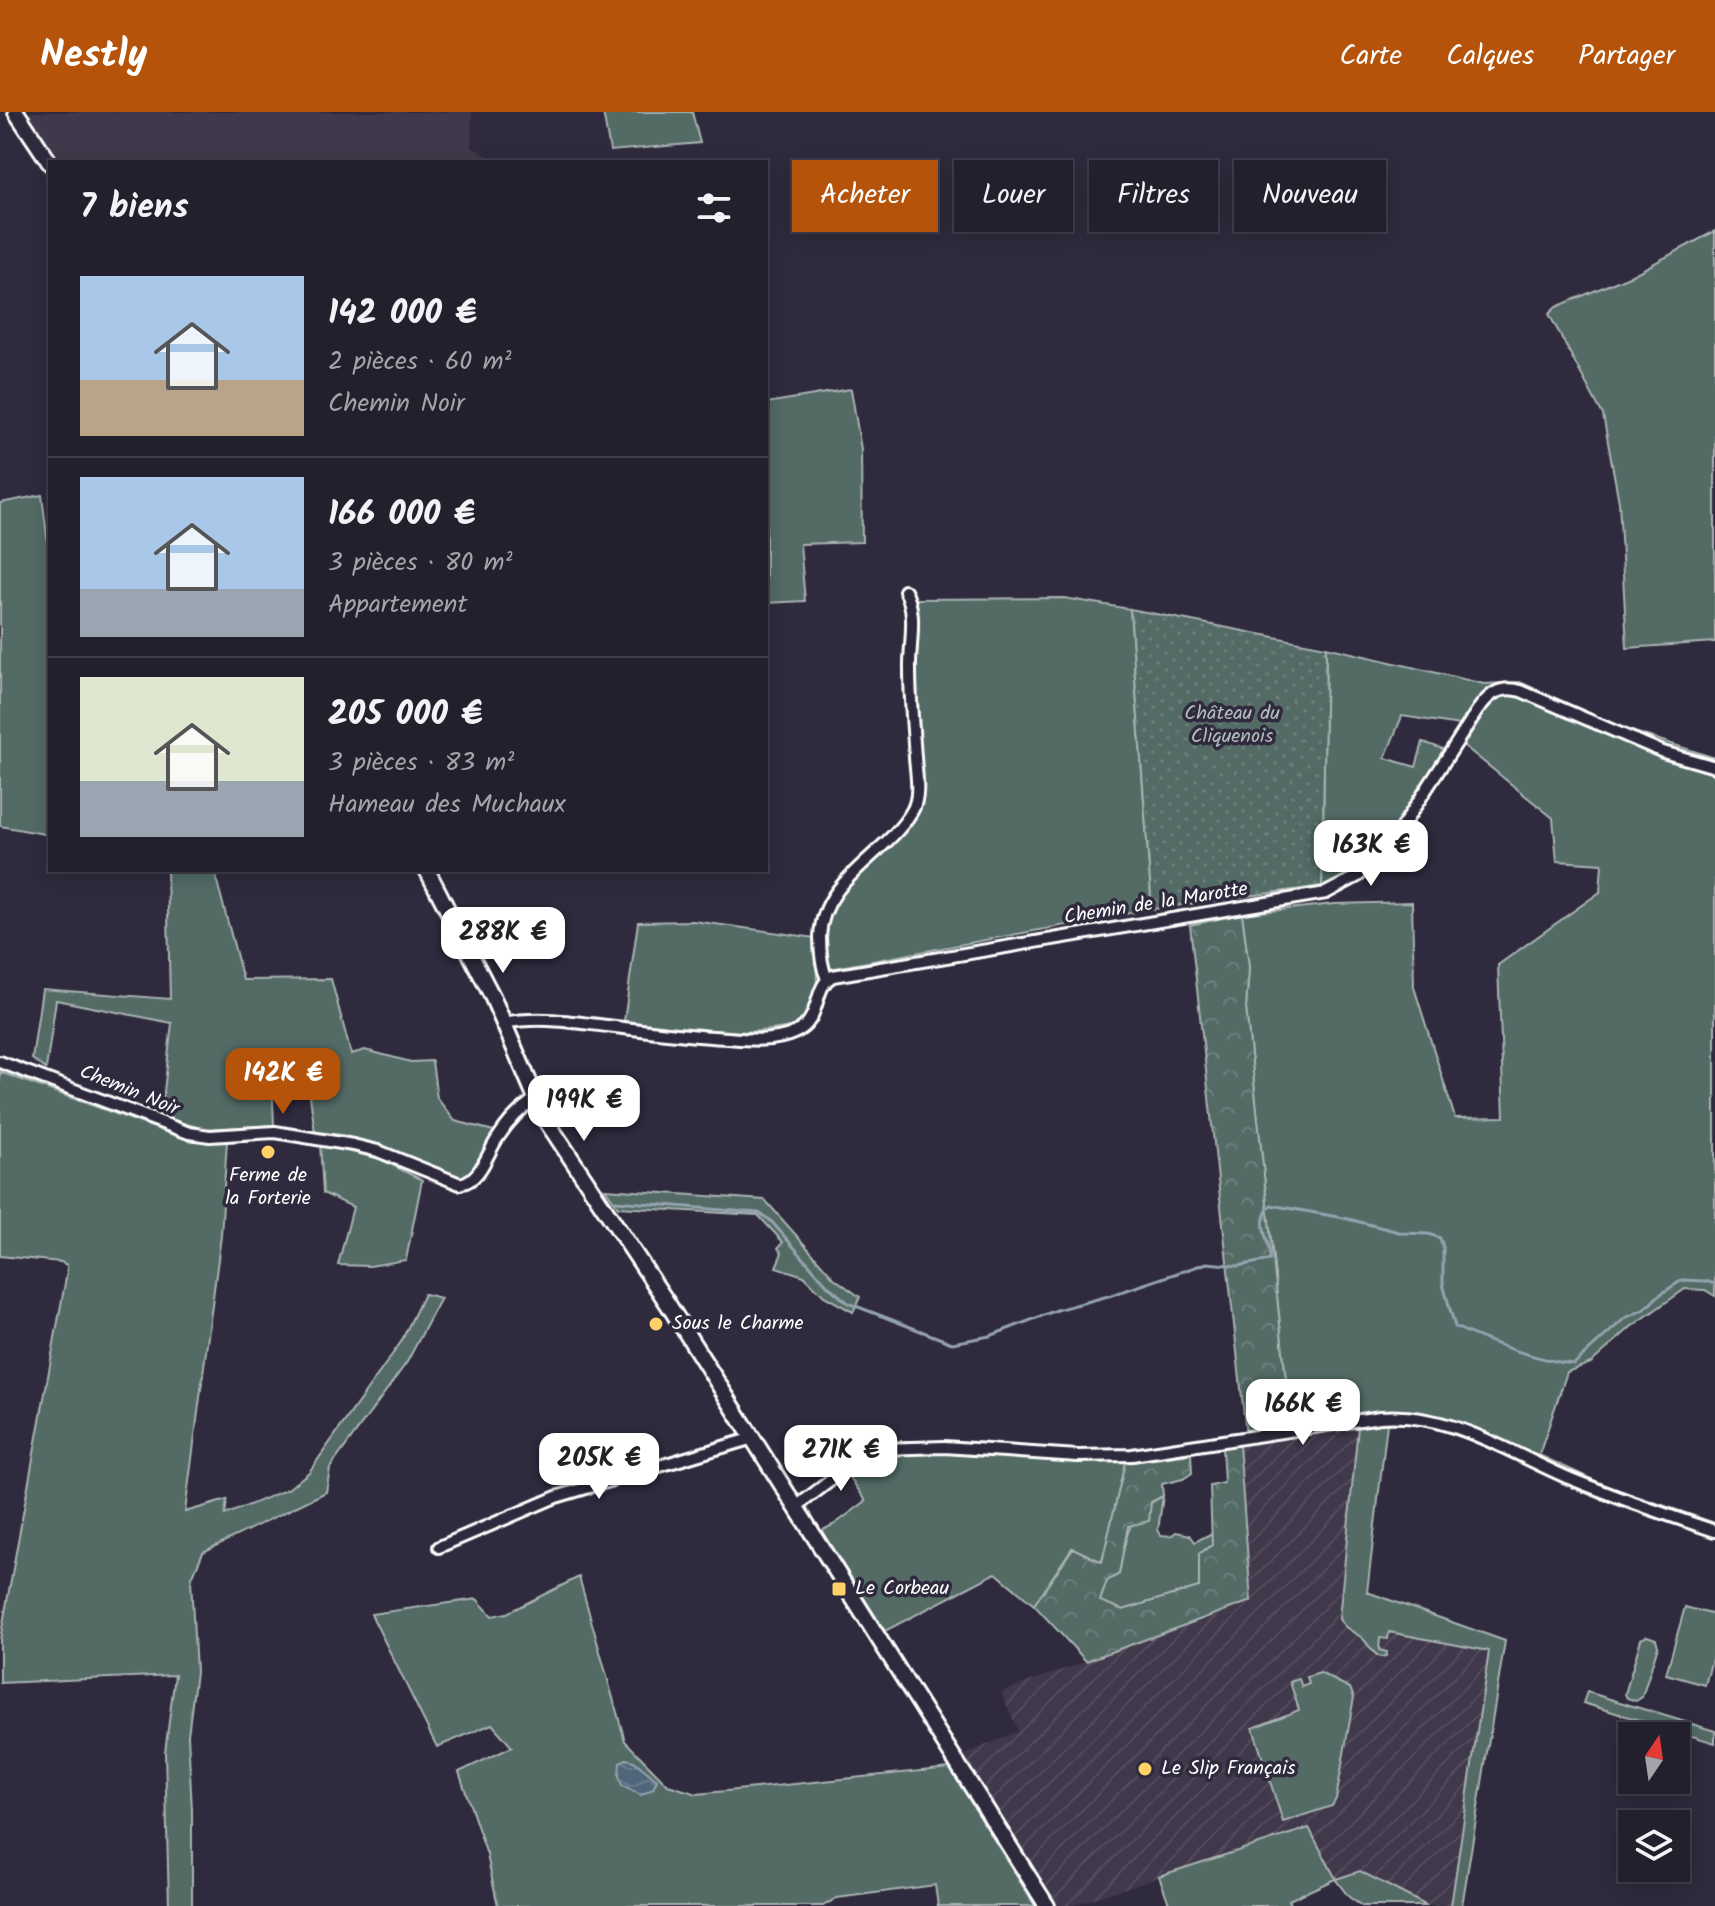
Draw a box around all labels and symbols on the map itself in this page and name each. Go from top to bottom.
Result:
park label: Château du Cliquenois [1184,698,1280,753]
pin: 163K € [1306,820,1436,888]
street label: Chemin de la Marotte [1062,874,1250,934]
pin: 288K € [438,907,568,975]
pin: 142K € [218,1048,348,1116]
street label: Chemin Noir [74,1056,185,1126]
pin: 199K € [519,1075,649,1143]
marker: Ferme de la Forterie [259,1143,277,1161]
place label: Ferme de la Forterie [225,1160,311,1215]
place label: Sous le Charme [672,1308,803,1340]
marker: Sous le Charme [647,1315,665,1333]
pin: 166K € [1238,1379,1368,1447]
pin: 271K € [776,1425,906,1493]
pin: 205K € [534,1433,664,1501]
place label: Le Corbeau [855,1573,949,1605]
marker: Le Corbeau [830,1580,848,1598]
north arrow [1618,1722,1690,1794]
place label: Le Slip Français [1161,1753,1296,1785]
marker: Le Slip Français [1136,1760,1154,1778]

